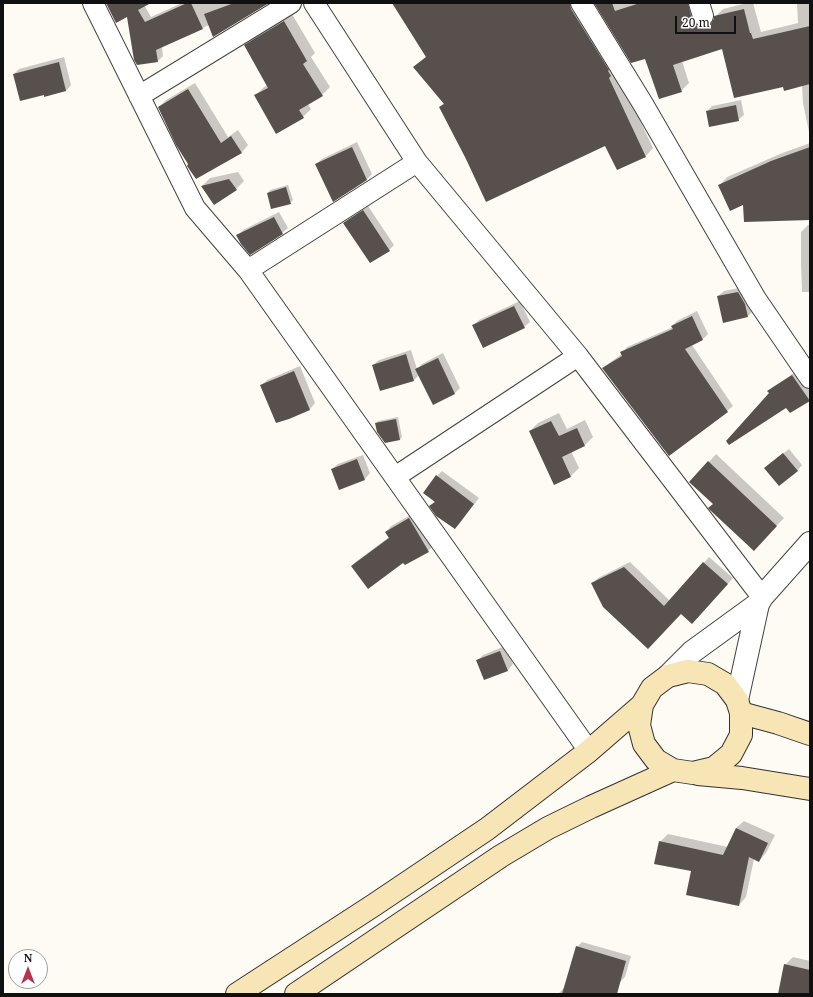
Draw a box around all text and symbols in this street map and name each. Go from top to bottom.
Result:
scale bar [677,8,738,34]
text: 20 m [682,14,710,31]
north arrow [8,949,48,989]
text: N [24,950,32,965]

